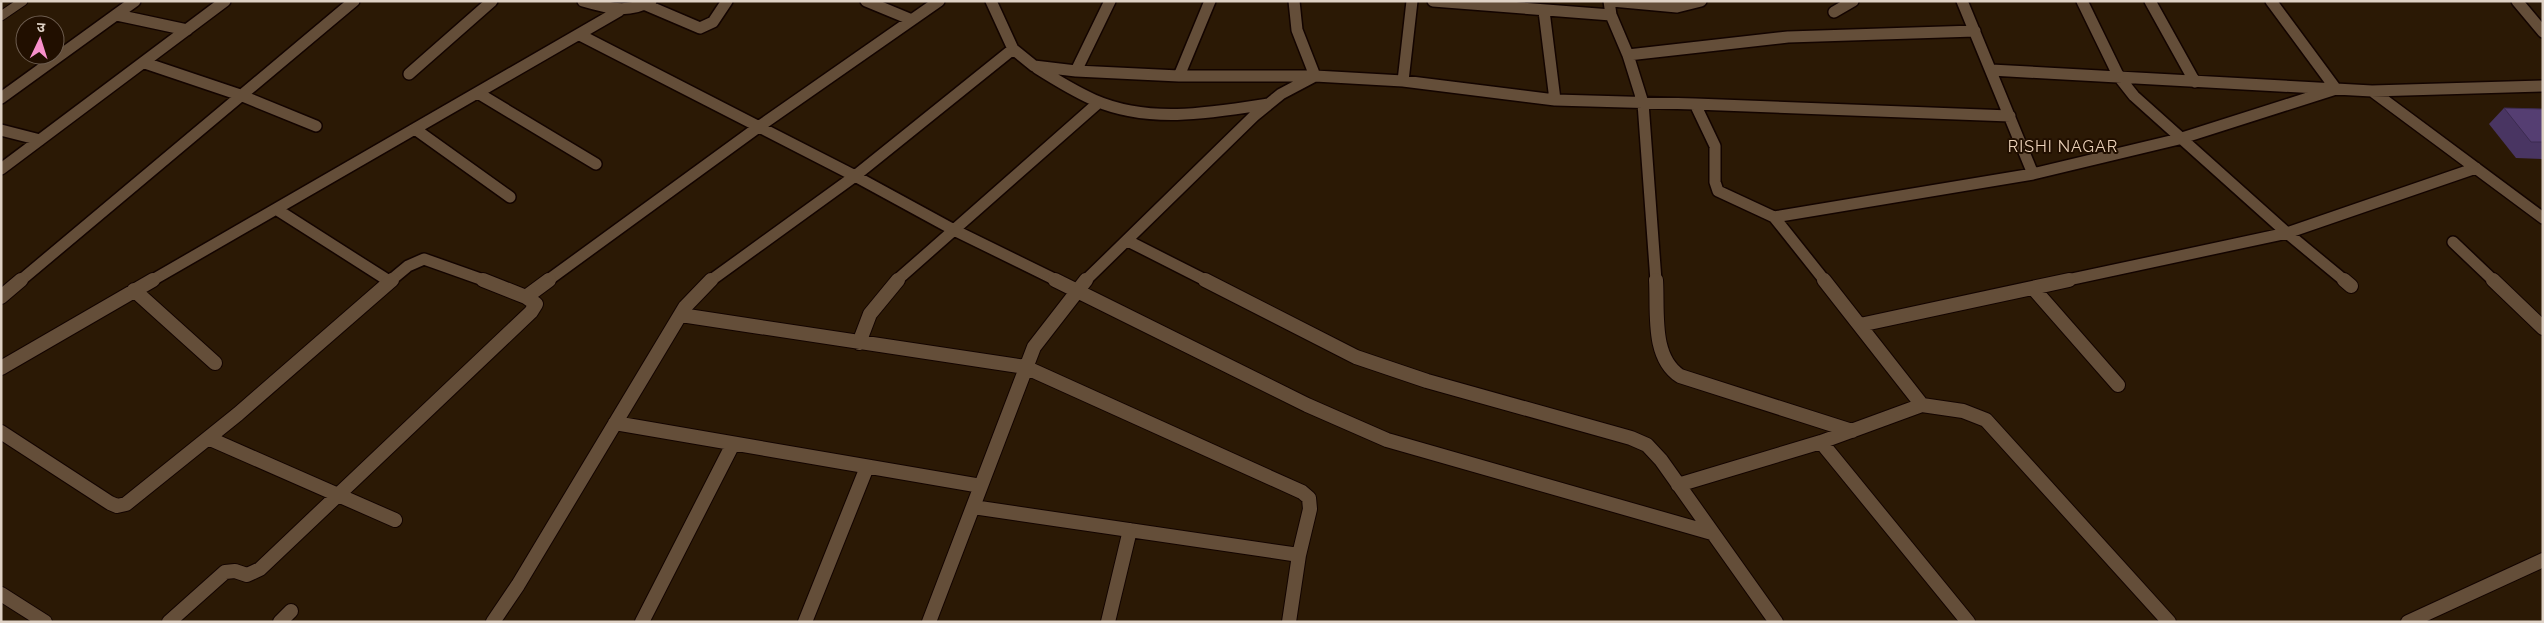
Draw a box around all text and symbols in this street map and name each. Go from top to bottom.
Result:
north arrow [15,15,65,65]
text: उ [36,19,46,35]
district label: RISHI NAGAR [2008,137,2118,156]

